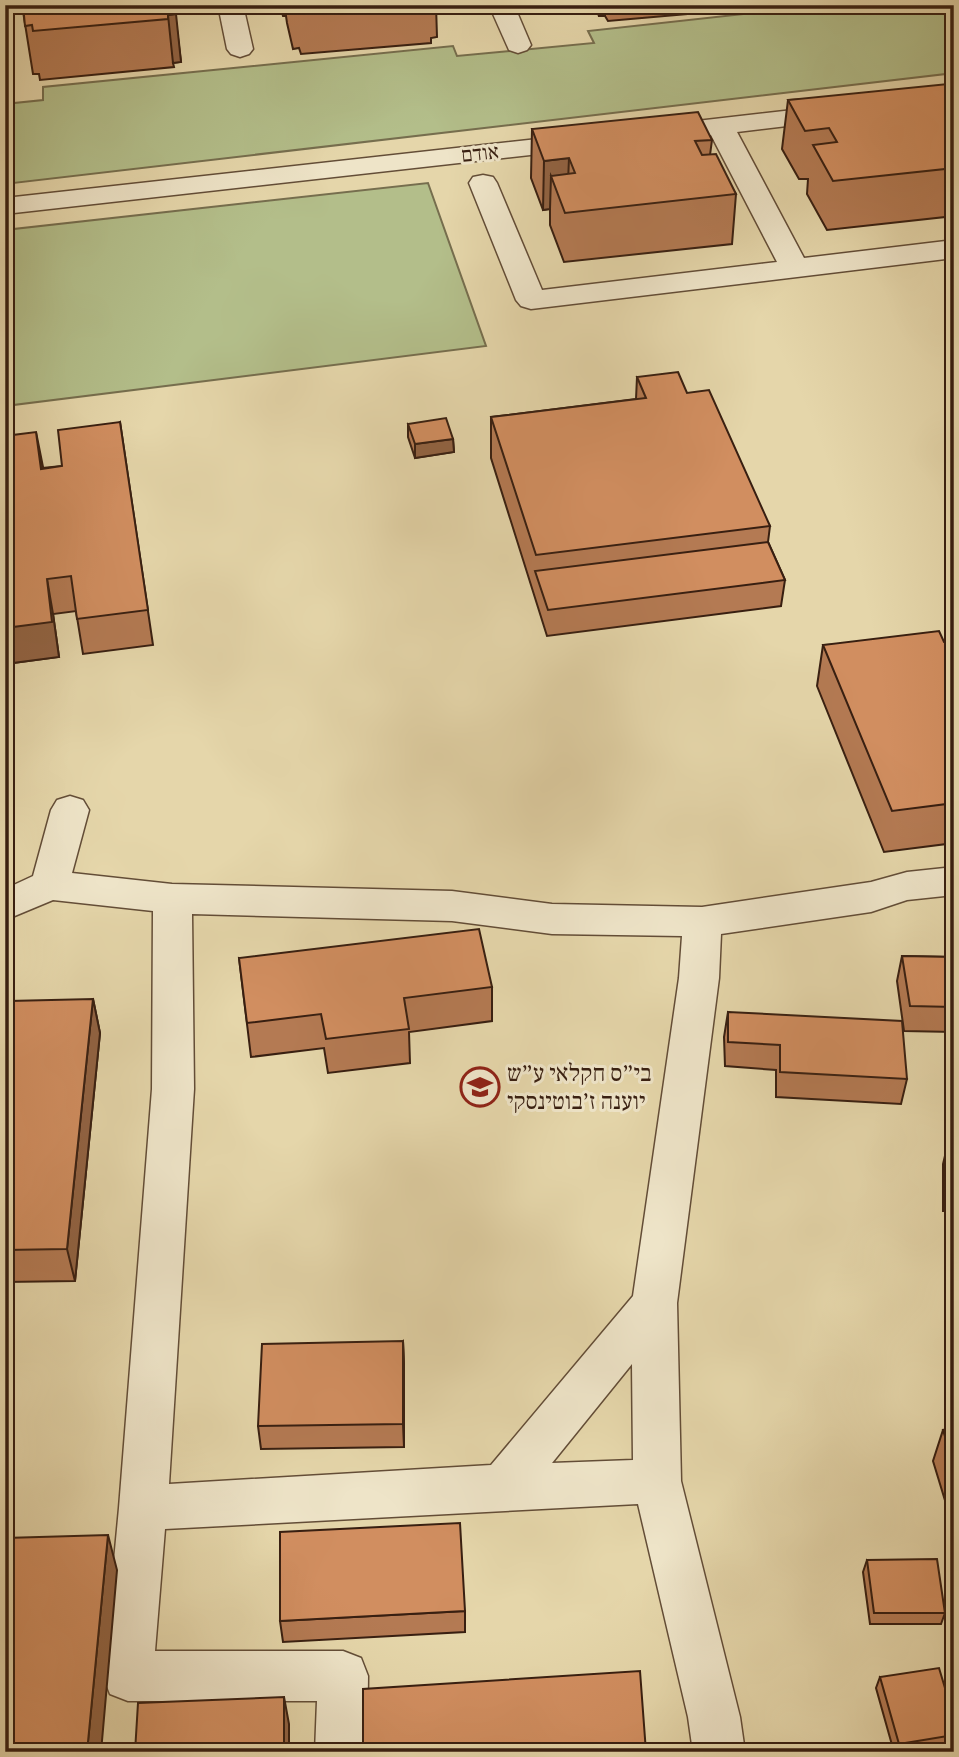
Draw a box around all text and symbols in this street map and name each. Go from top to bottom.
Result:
street label: אודם [460,138,501,172]
place label: בי"ס חקלאי ע"ש יוענה ז'בוטינסקי [507,1058,652,1120]
school or university icon: בי"ס חקלאי ע"ש יוענה ז'בוטינסקי [459,1066,501,1108]

